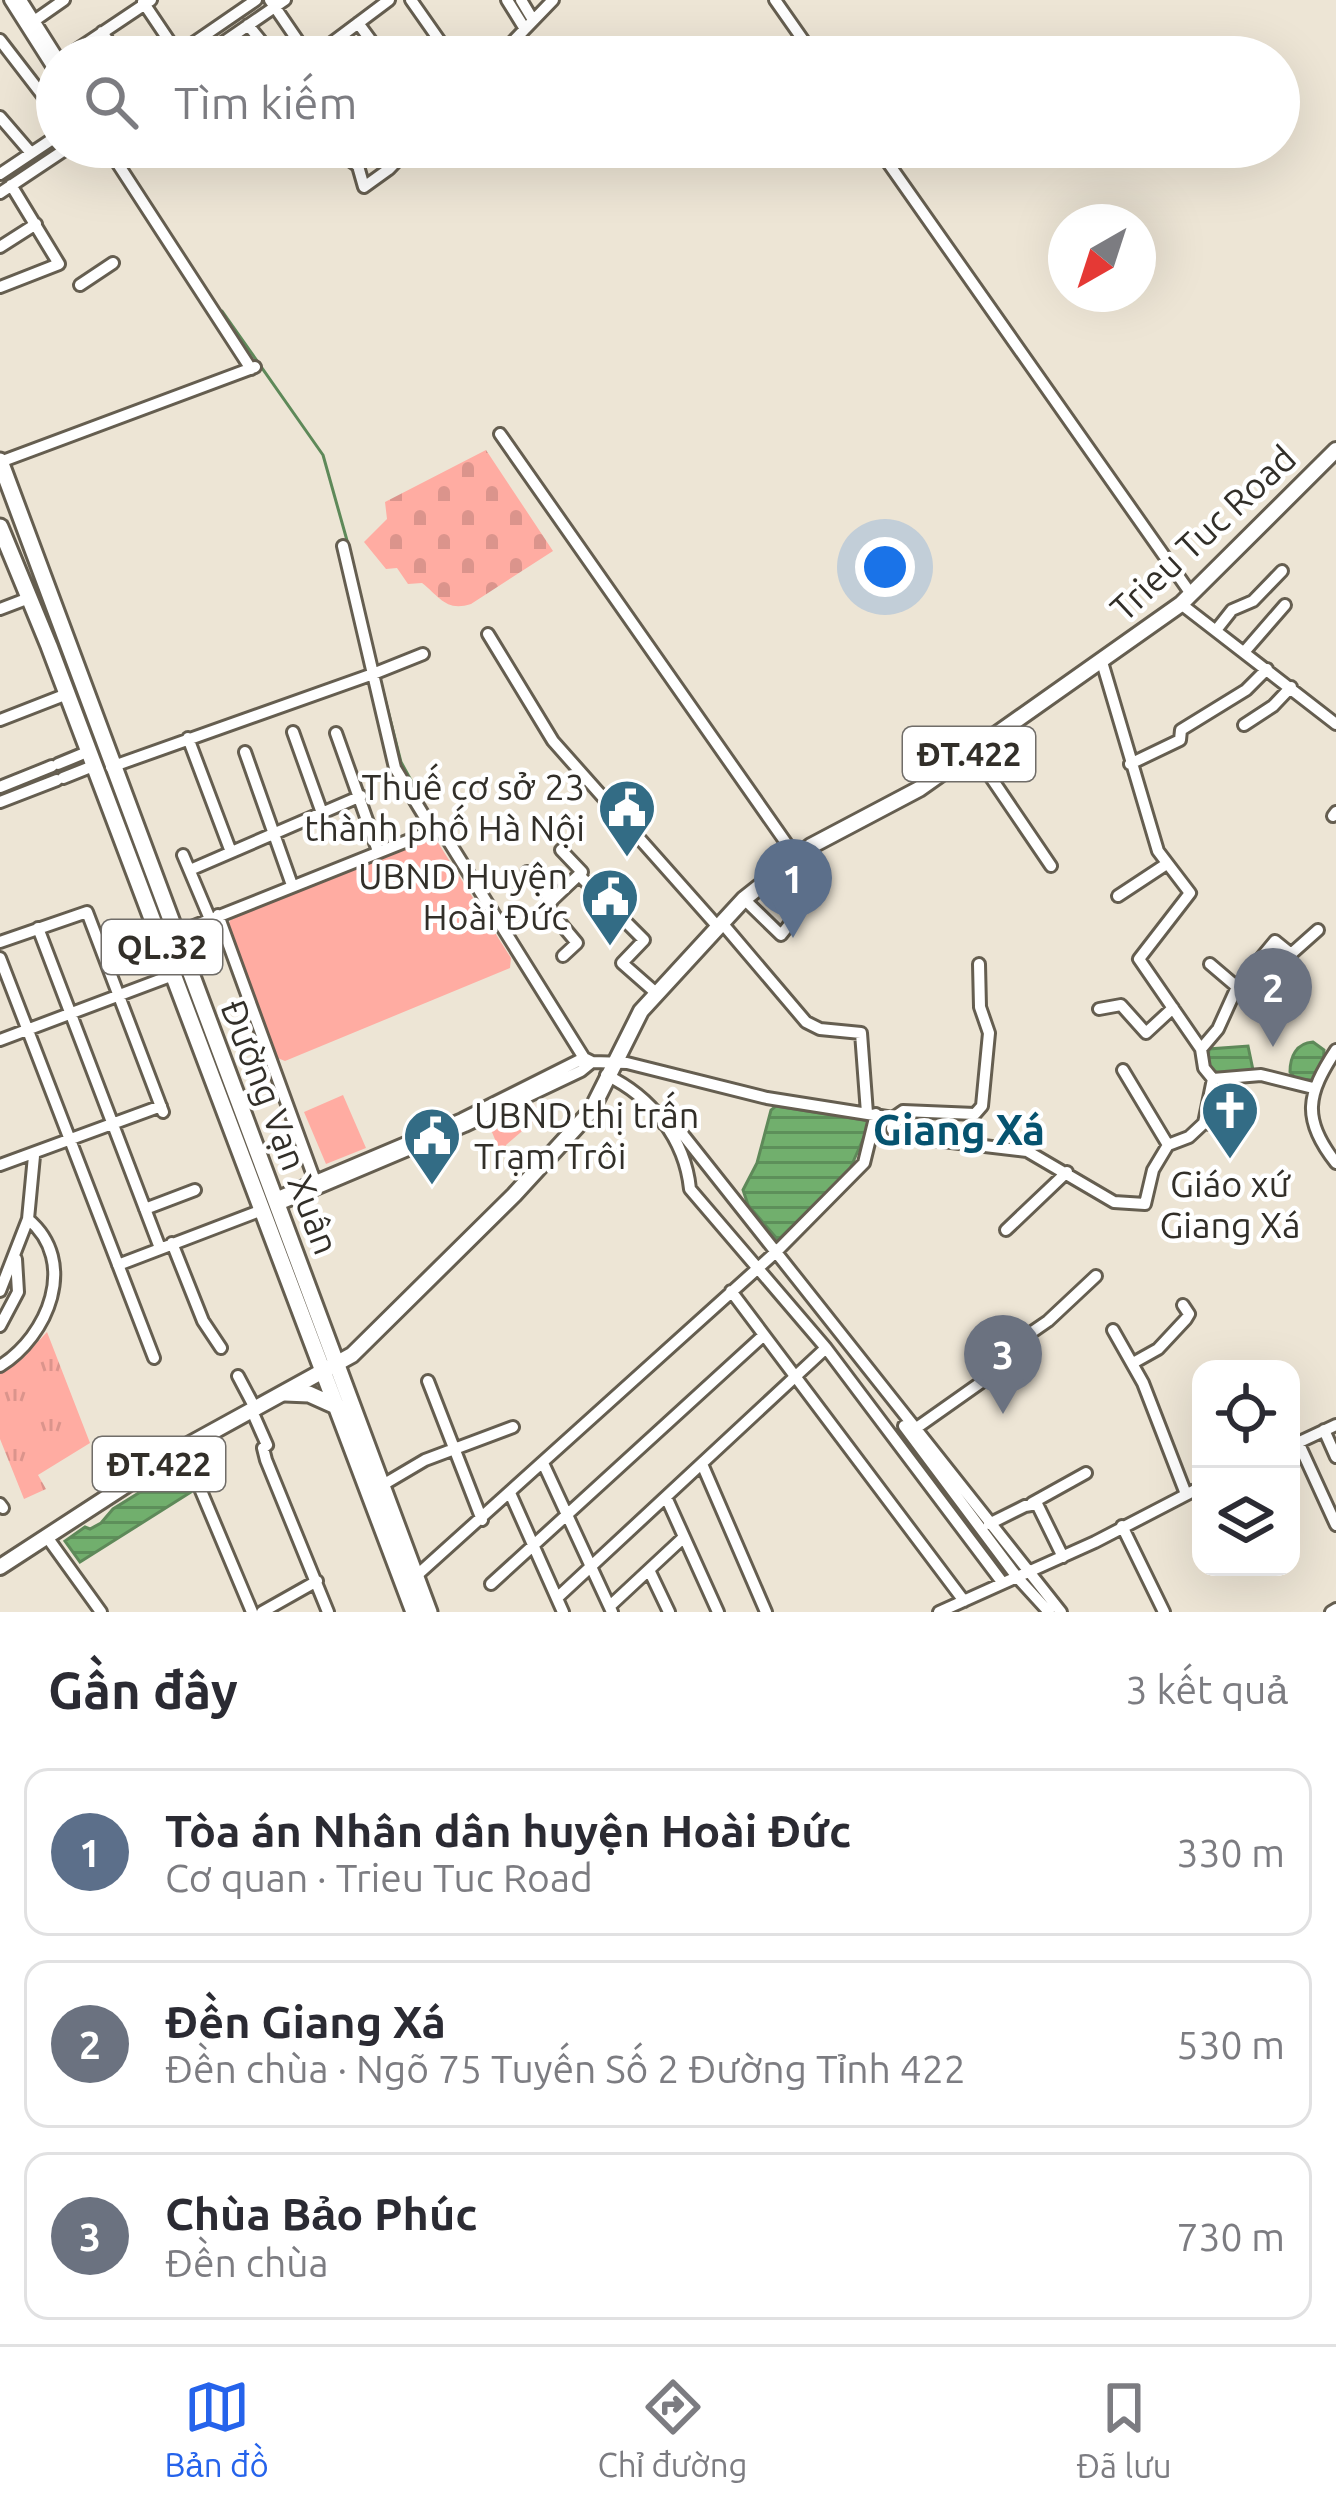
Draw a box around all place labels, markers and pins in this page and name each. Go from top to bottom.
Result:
place label: Thuế cơ sở 23 thành phố Hà Nội [304,763,585,848]
public building icon: Thuế cơ sở 23 thành phố Hà Nội [596,777,658,859]
pin: 1 [754,839,832,938]
place label: UBND Huyện Hoài Đức [358,855,568,937]
public building icon: UBND Huyện Hoài Đức [579,866,641,948]
pin: 2 [1234,948,1312,1047]
church icon: Giáo xứ Giang Xá [1199,1079,1261,1161]
place label: UBND thị trấn Trạm Trôi [474,1091,699,1176]
public building icon: UBND thị trấn Trạm Trôi [401,1105,463,1187]
place label: Giáo xứ Giang Xá [1159,1163,1301,1245]
pin: 3 [964,1315,1042,1414]

